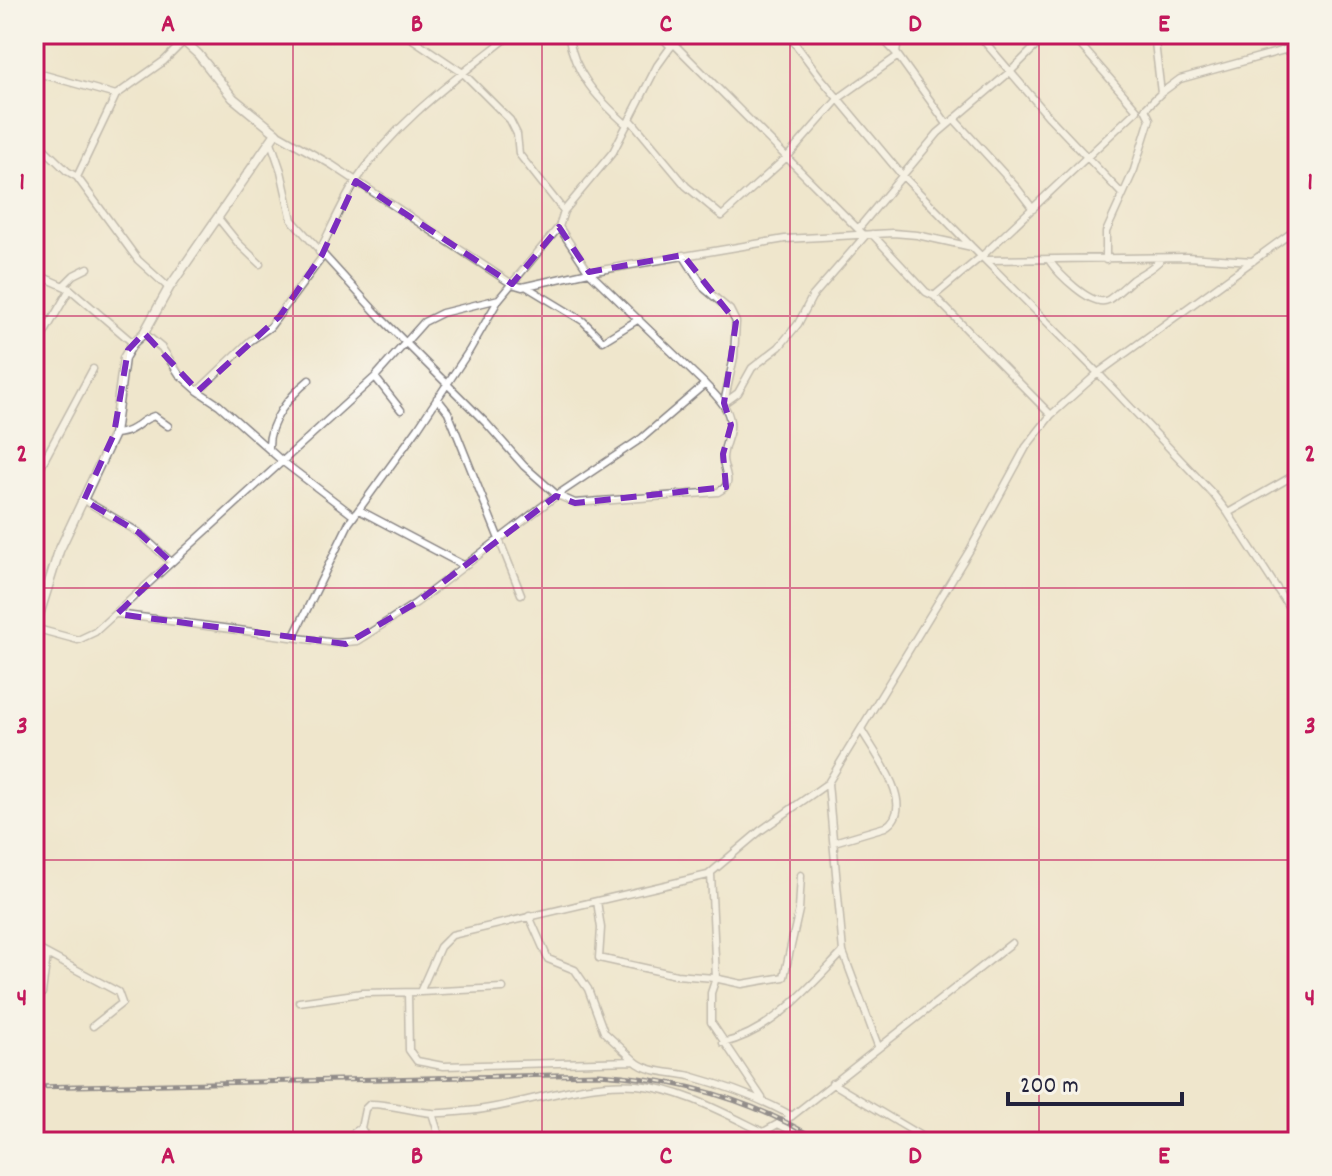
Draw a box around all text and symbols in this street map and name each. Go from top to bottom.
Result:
text: A [161,7,175,44]
text: B [411,7,423,44]
text: C [660,7,673,44]
text: D [908,7,922,44]
text: E [1158,7,1170,44]
text: 1 [19,165,25,202]
text: 1 [1307,165,1313,202]
text: 2 [16,437,28,474]
text: 2 [1304,437,1316,474]
text: 3 [16,709,28,746]
text: 3 [1304,709,1316,746]
text: 4 [17,981,27,1018]
text: 4 [1305,981,1315,1018]
scale bar [1008,1056,1182,1106]
text: 200 m [1020,1070,1079,1104]
text: A [161,1139,175,1176]
text: B [411,1139,423,1176]
text: C [660,1139,673,1176]
text: D [908,1139,922,1176]
text: E [1158,1139,1170,1176]

